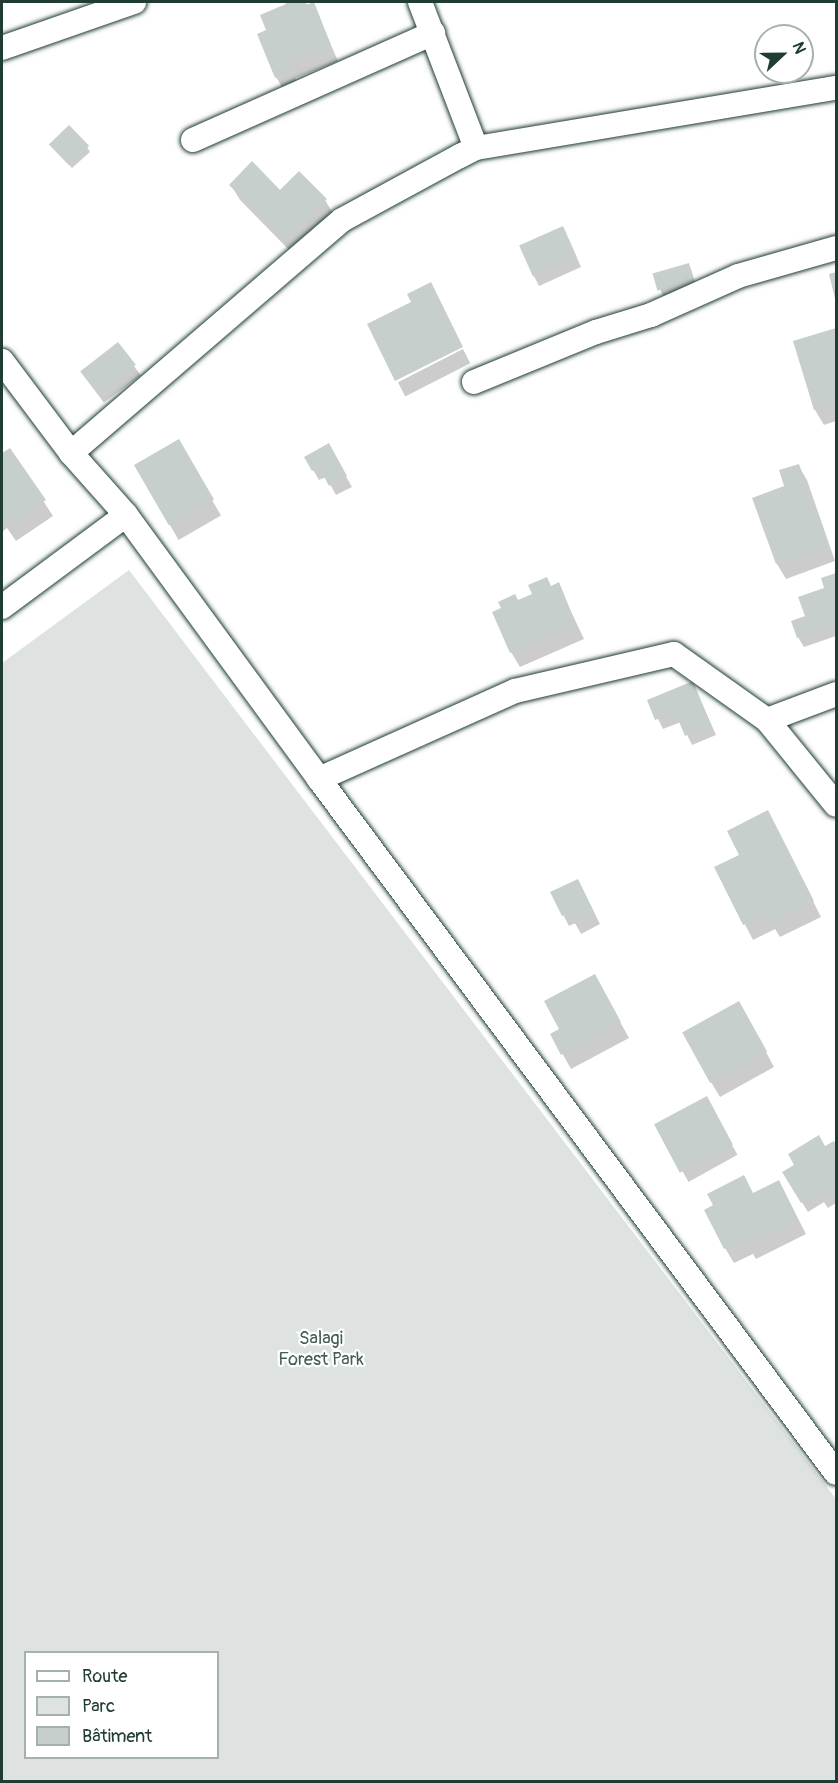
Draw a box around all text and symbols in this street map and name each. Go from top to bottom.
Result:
north arrow [754,24,814,84]
text: N [788,39,810,57]
park label: Salagi Forest Park [278,1329,364,1372]
legend [24,1651,219,1759]
text: Route [82,1665,127,1688]
text: Parc [82,1695,115,1718]
text: Bâtiment [82,1725,152,1748]

